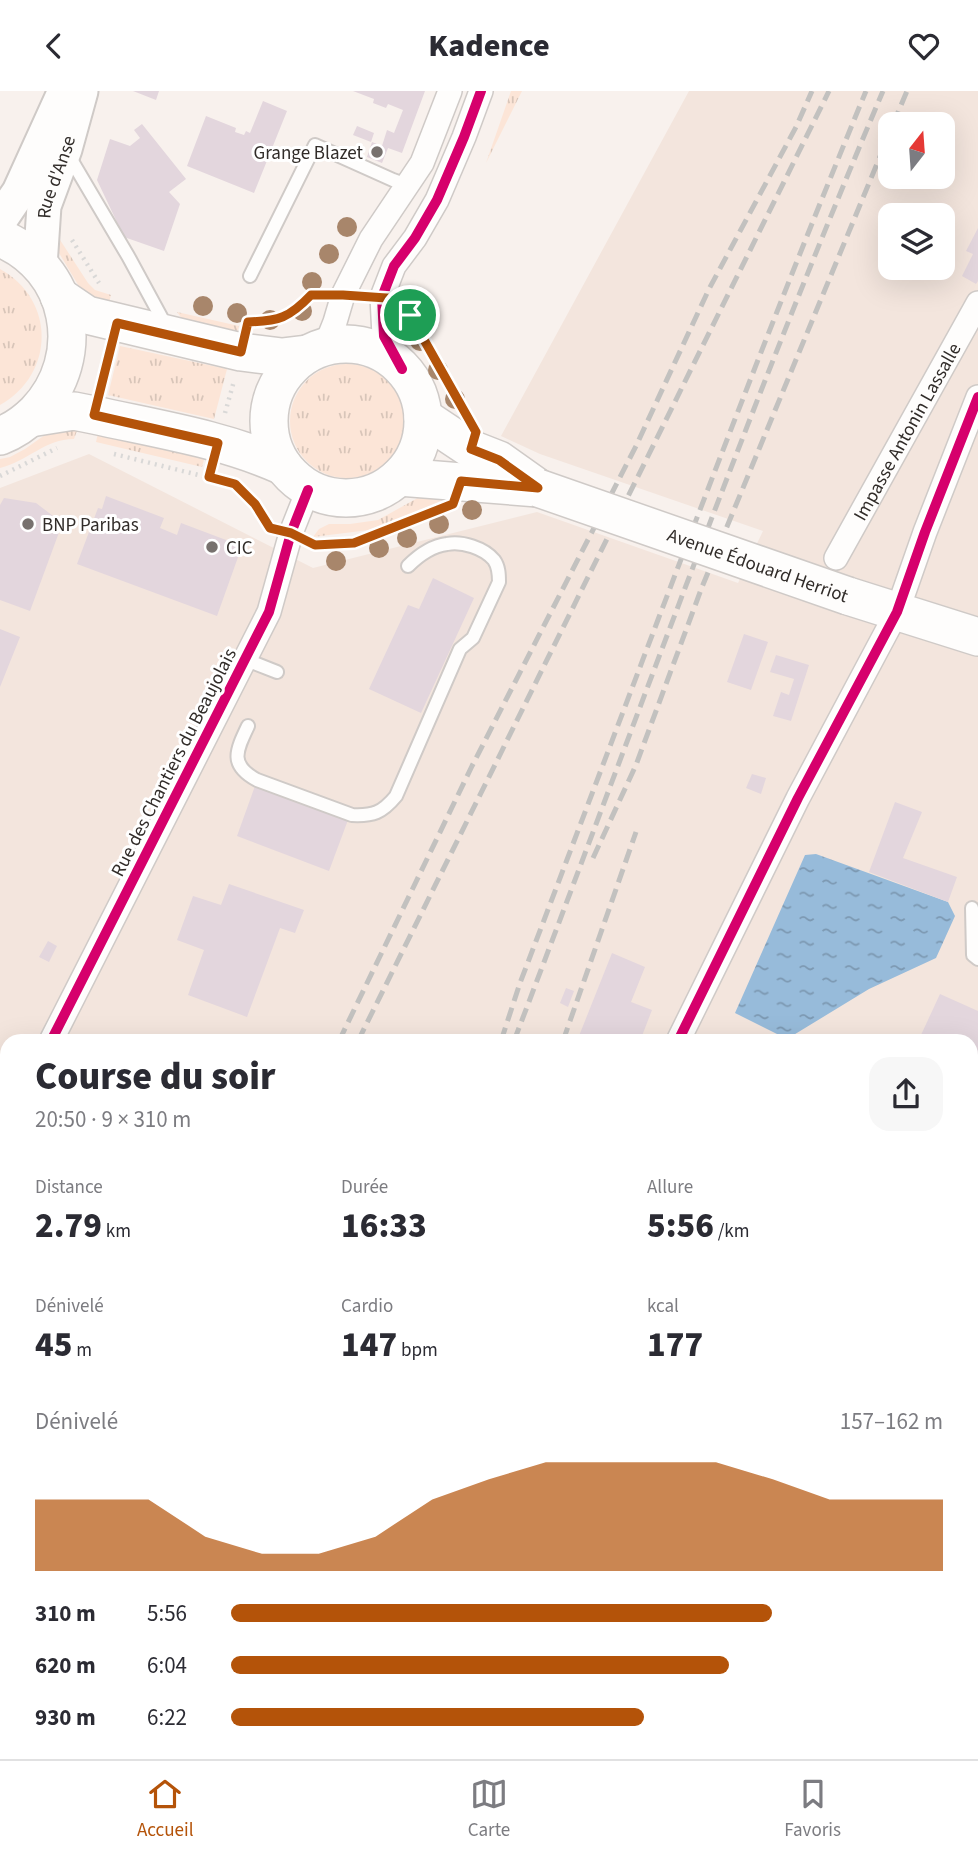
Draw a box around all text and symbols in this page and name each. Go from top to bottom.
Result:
text: Kadence [428,23,550,69]
icon: back [35,27,73,65]
icon: heart [905,27,943,65]
north arrow [878,112,956,189]
map controls [878,112,955,280]
street label: Rue d'Anse [31,133,83,220]
place label: Grange Blazet [253,140,364,167]
marker: Grange Blazet [369,144,385,160]
button: layers [878,203,955,280]
pin [380,285,440,345]
icon: arrive [391,296,429,334]
street label: Impasse Antonin Lassalle [847,338,968,526]
place label: BNP Paribas [42,512,139,539]
marker: BNP Paribas [20,516,36,532]
street label: Avenue Édouard Herriot [663,522,852,610]
place label: CIC [226,535,253,562]
marker: CIC [204,539,220,555]
street label: Rue des Chantiers du Beaujolais [105,644,244,882]
text: Course du soir [35,1050,275,1104]
button: share [869,1057,943,1131]
text: 20:50 · 9 × 310 m [35,1103,191,1136]
text: Distance [35,1174,103,1201]
text: Durée [341,1174,388,1201]
text: Allure [647,1174,693,1201]
text: 2.79 [35,1201,102,1251]
text: 16:33 [341,1201,427,1251]
text: 5:56 [647,1201,714,1251]
text: km [102,1218,131,1245]
text: /km [714,1218,750,1245]
text: Dénivelé [35,1293,104,1320]
text: Cardio [341,1293,393,1320]
text: kcal [647,1293,679,1320]
text: 45 [35,1320,72,1370]
text: 147 [341,1320,397,1370]
text: 177 [647,1320,703,1370]
text: m [72,1337,92,1364]
text: bpm [397,1337,438,1364]
text: Dénivelé [35,1405,118,1438]
text: 157–162 m [840,1405,943,1438]
text: 310 m [35,1597,96,1630]
text: 5:56 [147,1597,187,1630]
text: 620 m [35,1649,96,1682]
text: 6:04 [147,1649,187,1682]
text: 930 m [35,1701,96,1734]
text: 6:22 [147,1701,187,1734]
tab: Accueil [137,1775,194,1844]
tab: Carte [468,1775,510,1844]
tab: Favoris [784,1775,841,1844]

